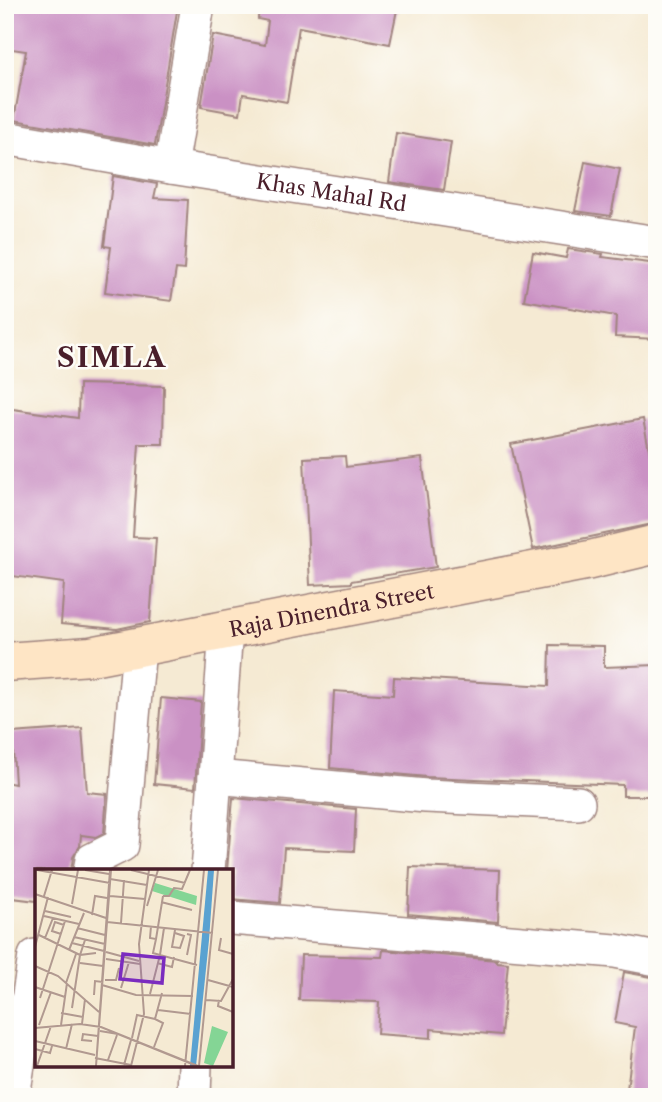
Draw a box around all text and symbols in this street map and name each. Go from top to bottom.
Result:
street label: Khas Mahal Rd [255,168,409,216]
district label: SIMLA [57,340,167,374]
street label: Raja Dinendra Street [227,578,436,642]
inset map [35,869,233,1067]

